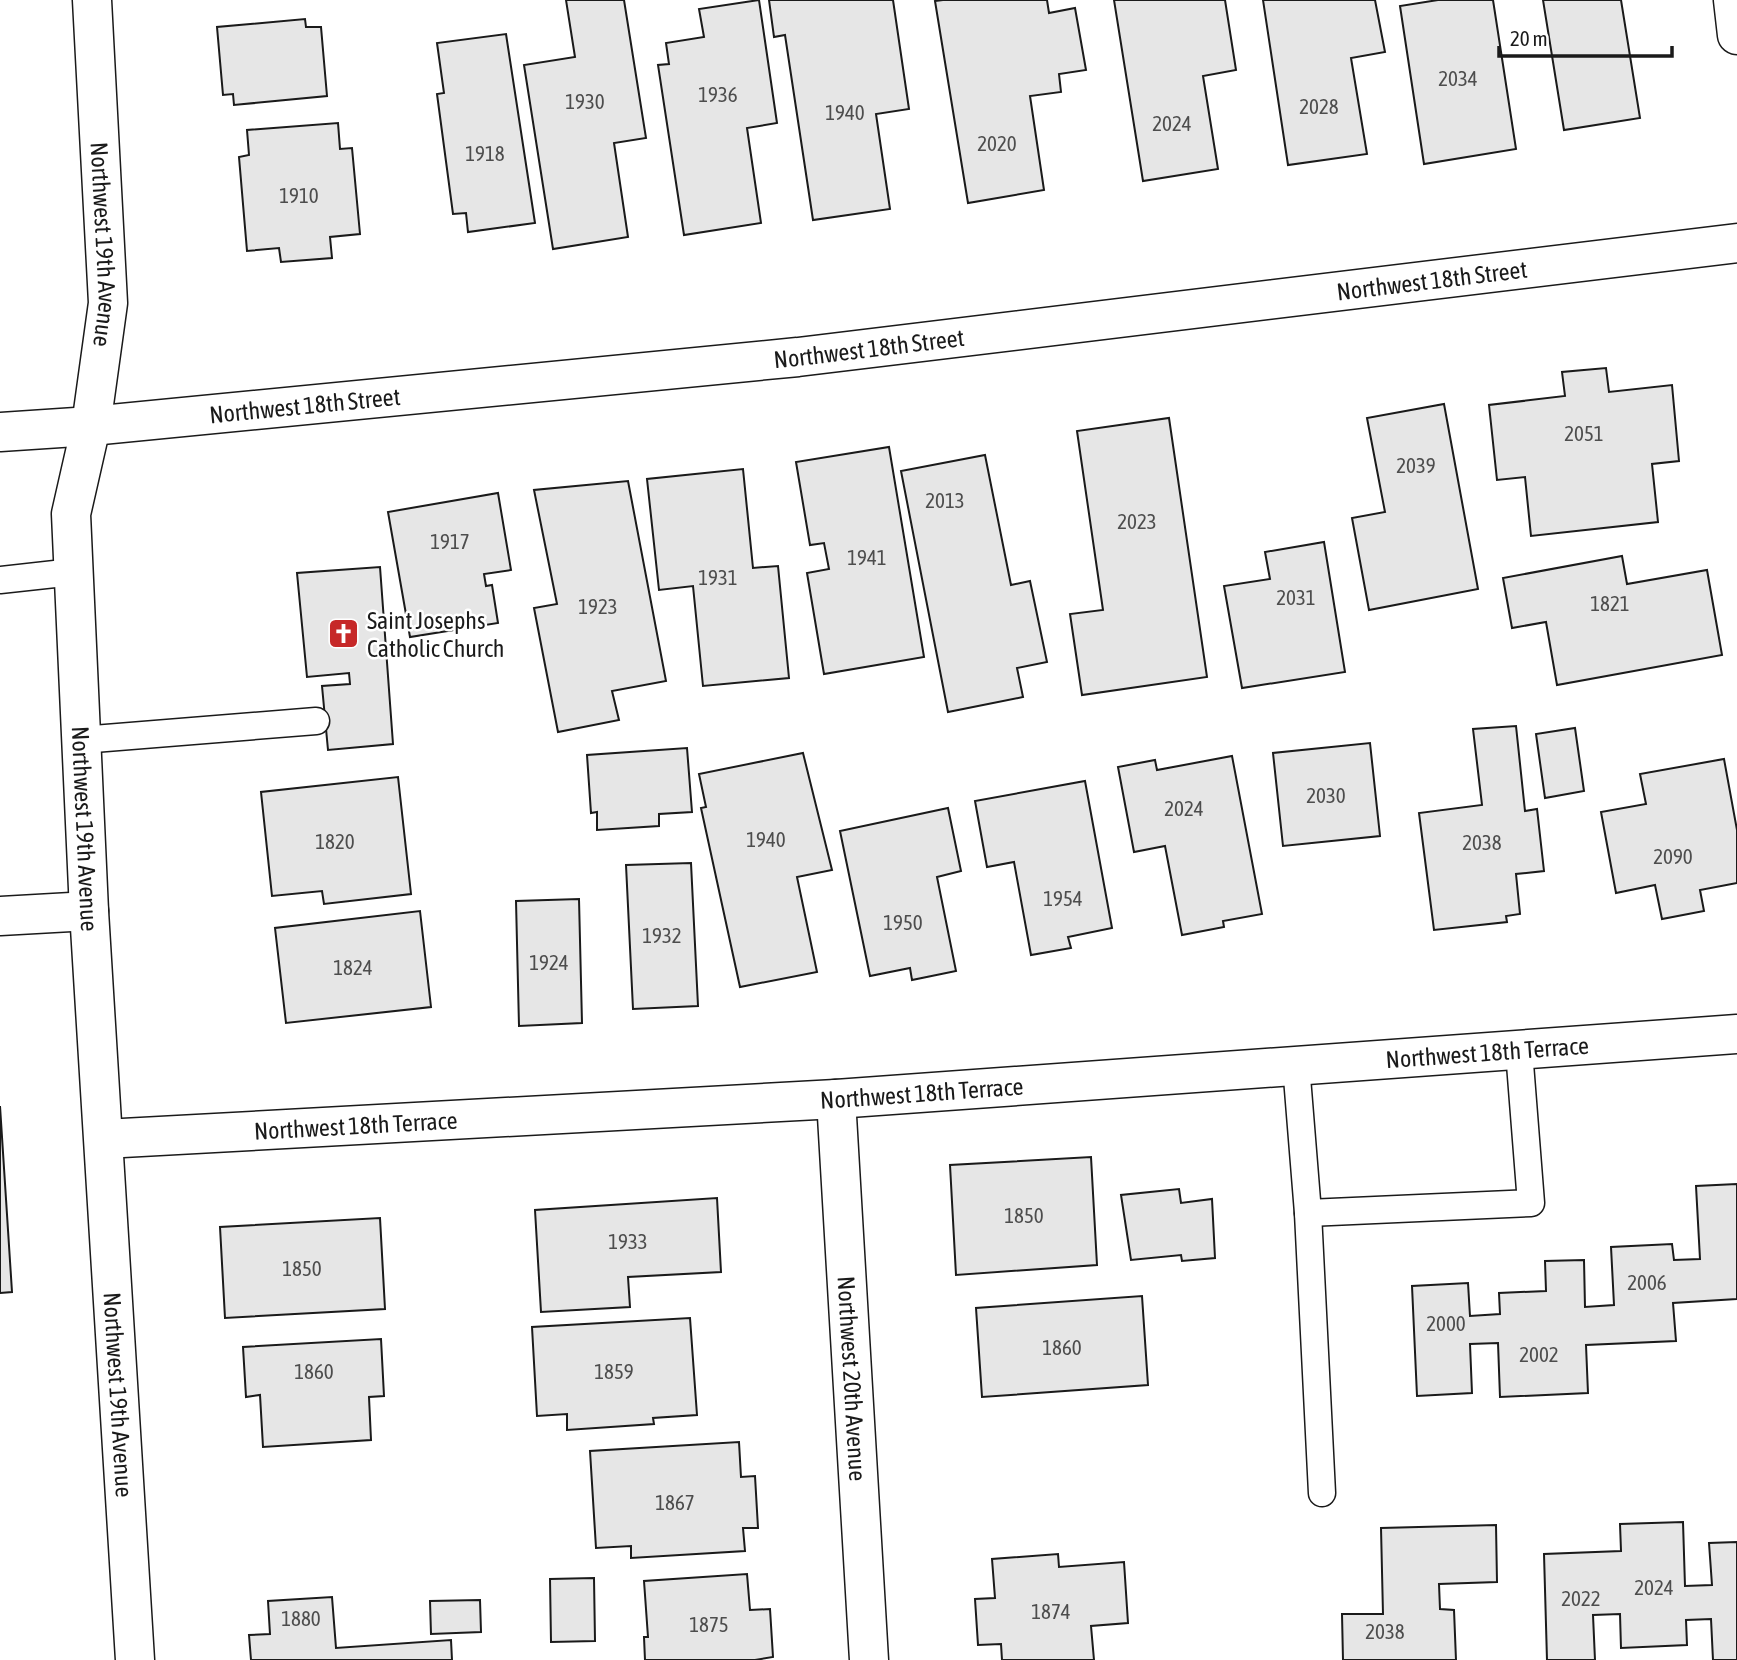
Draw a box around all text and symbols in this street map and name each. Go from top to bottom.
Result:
scale bar [1499,14,1672,58]
text: 20 m [1510,26,1548,50]
house number: 2034 [1438,66,1478,90]
house number: 1936 [698,82,738,106]
house number: 1930 [565,89,605,113]
house number: 2028 [1299,94,1339,118]
house number: 1940 [825,100,865,124]
house number: 2024 [1152,111,1192,135]
house number: 2020 [977,131,1017,155]
street label: Northwest 19th Avenue [86,141,121,349]
house number: 1918 [465,141,505,165]
house number: 1910 [279,183,319,207]
street label: Northwest 18th Street [1335,255,1529,305]
street label: Northwest 18th Street [772,323,966,373]
street label: Northwest 18th Street [208,382,402,428]
house number: 2051 [1564,421,1604,445]
house number: 2039 [1396,453,1436,477]
house number: 2013 [925,488,965,512]
house number: 2023 [1117,509,1157,533]
house number: 1917 [430,529,470,553]
house number: 1941 [847,545,887,569]
house number: 1931 [698,565,738,589]
house number: 2031 [1276,585,1316,609]
house number: 1821 [1590,591,1630,615]
house number: 1923 [578,594,618,618]
place label: Saint Josephs Catholic Church [367,607,504,662]
church icon: Saint Josephs Catholic Church [327,617,361,651]
street label: Northwest 19th Avenue [67,726,104,932]
house number: 2030 [1306,783,1346,807]
house number: 2024 [1164,796,1204,820]
house number: 1940 [746,827,786,851]
house number: 1820 [315,829,355,853]
house number: 2038 [1462,830,1502,854]
house number: 2090 [1653,844,1693,868]
house number: 1954 [1043,886,1083,910]
house number: 1950 [883,910,923,934]
house number: 1932 [642,923,682,947]
house number: 1924 [529,950,569,974]
house number: 1824 [333,955,373,979]
street label: Northwest 18th Terrace [1385,1031,1590,1073]
street label: Northwest 18th Terrace [819,1072,1024,1113]
street label: Northwest 18th Terrace [253,1106,458,1144]
house number: 1850 [1004,1203,1044,1227]
house number: 1933 [608,1229,648,1253]
house number: 1850 [282,1256,322,1280]
house number: 2006 [1627,1270,1667,1294]
street label: Northwest 20th Avenue [833,1275,872,1482]
street label: Northwest 19th Avenue [99,1291,138,1498]
house number: 2000 [1426,1311,1466,1335]
house number: 1860 [1042,1335,1082,1359]
house number: 2002 [1519,1342,1559,1366]
house number: 1860 [294,1359,334,1383]
house number: 1859 [594,1359,634,1383]
house number: 1867 [655,1490,695,1514]
house number: 2024 [1634,1575,1674,1599]
house number: 2022 [1561,1586,1601,1610]
house number: 1874 [1031,1599,1071,1623]
house number: 1880 [281,1606,321,1630]
house number: 1875 [689,1612,729,1636]
house number: 2038 [1365,1619,1405,1643]

